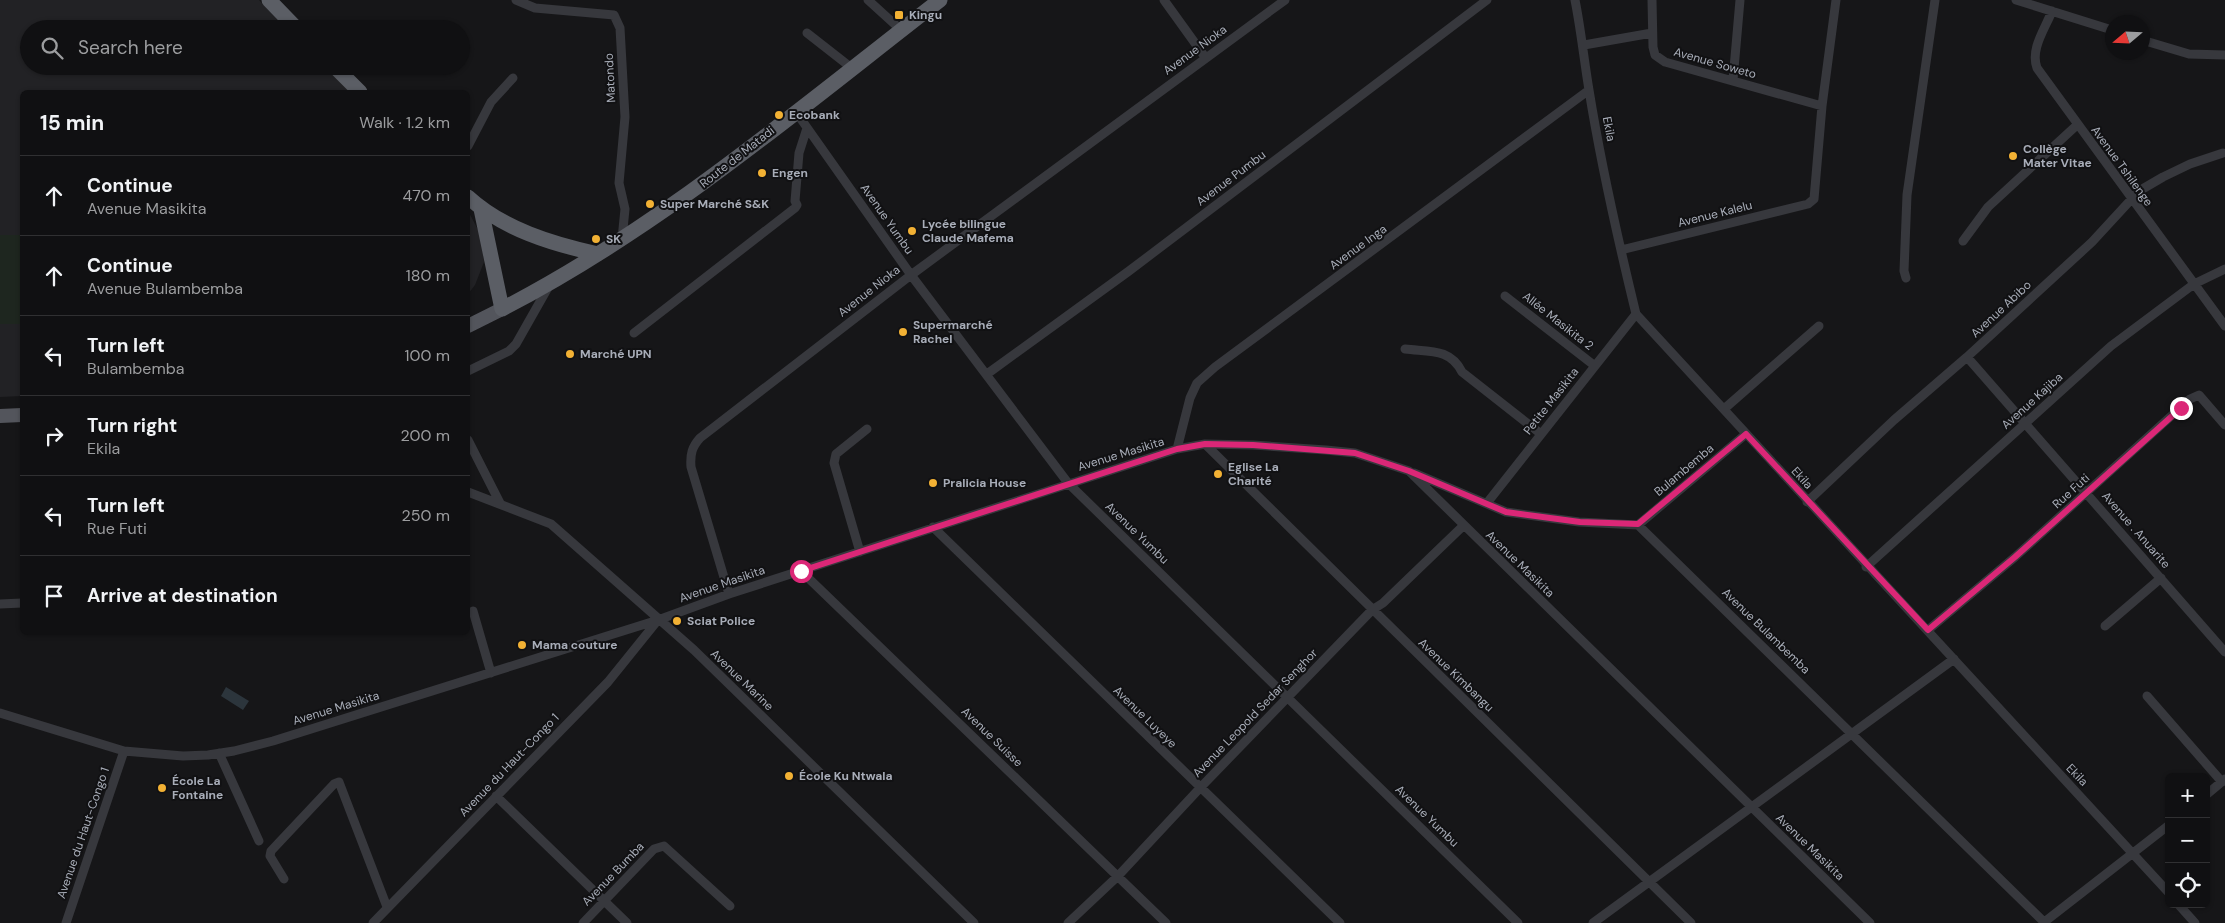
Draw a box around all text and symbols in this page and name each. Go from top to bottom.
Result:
place label: Kingu [909,7,942,23]
marker: Kingu [893,9,905,21]
north arrow [2105,15,2150,60]
search box [20,20,470,75]
street label: Avenue Nioka [1160,22,1230,78]
icon: search [38,34,66,62]
text: Search here [78,35,183,60]
street label: Avenue Soweto [1672,44,1758,82]
street label: Matondo [601,53,619,103]
place label: Ecobank [789,107,840,123]
text: 15 min [40,109,104,137]
marker: Ecobank [773,109,785,121]
text: Walk · 1.2 km [359,112,450,133]
street label: Ekila [1599,115,1619,143]
street label: Route de Matadi [696,123,778,191]
street label: Avenue Tshilenge [2088,123,2157,209]
place label: Collège Mater Vitae [2023,141,2092,171]
street label: Avenue Pumbu [1193,147,1269,209]
marker: Collège Mater Vitae [2007,150,2019,162]
place label: Engen [772,165,808,181]
marker: Engen [756,167,768,179]
text: Continue [87,173,173,198]
street label: Avenue Yumbu [857,181,917,258]
icon: ahead [40,182,68,210]
text: 470 m [403,185,450,206]
place label: Super Marché S&K [660,196,769,212]
street label: Avenue Kalelu [1676,197,1754,231]
text: Avenue Masikita [87,198,207,219]
marker: Super Marché S&K [644,198,656,210]
place label: Lycée bilingue Claude Mafema [922,216,1014,246]
street label: Avenue Inga [1326,221,1390,273]
marker: Lycée bilingue Claude Mafema [906,225,918,237]
place label: SK [606,231,621,247]
marker: SK [590,233,602,245]
text: Continue [87,253,173,278]
icon: ahead [40,262,68,290]
street label: Avenue Nioka [835,262,903,320]
text: 180 m [406,265,450,286]
street label: Avenue Abibo [1967,277,2035,341]
text: Avenue Bulambemba [87,278,243,299]
street label: Allée Masikita 2 [1519,288,1597,354]
place label: Supermarché Rachel [913,317,993,347]
marker: Supermarché Rachel [897,326,909,338]
text: Turn left [87,333,165,358]
icon: left [40,342,68,370]
text: 100 m [405,345,450,366]
place label: Marché UPN [580,346,652,362]
marker: Marché UPN [564,348,576,360]
text: Bulambemba [87,358,184,379]
street label: Petite Masikita [1520,364,1582,438]
street label: Avenue Kajiba [1998,369,2066,433]
route end [2170,397,2193,420]
text: Turn right [87,413,177,438]
icon: right [40,422,68,450]
text: 200 m [401,425,450,446]
street label: Avenue Masikita [1076,433,1166,475]
text: Ekila [87,438,120,459]
street label: Bulambemba [1651,440,1717,500]
place label: Eglise La Charité [1228,459,1279,489]
street label: Ekila [1788,463,1816,493]
marker: Eglise La Charité [1212,468,1224,480]
street label: Rue Futi [2049,470,2093,512]
place label: Pralicia House [943,475,1026,491]
marker: Pralicia House [927,477,939,489]
street label: Avenue . Anuarite [2098,488,2174,572]
text: Turn left [87,493,165,518]
street label: Avenue Yumbu [1102,499,1172,568]
icon: left [40,502,68,530]
text: 250 m [402,505,450,526]
text: Rue Futi [87,518,147,539]
street label: Avenue Masikita [1482,527,1558,601]
route start [790,560,813,583]
street label: Avenue Masikita [677,562,767,606]
icon: arrive [40,582,68,610]
text: Arrive at destination [87,583,278,608]
street label: Avenue Bulambemba [1718,585,1814,677]
place label: Sciat Police [687,613,755,629]
marker: Sciat Police [671,615,683,627]
street label: Avenue Kimbangu [1415,635,1497,715]
place label: Mama couture [532,637,617,653]
marker: Mama couture [516,639,528,651]
street label: Avenue Leopold Sedar Senghor [1189,645,1321,781]
street label: Avenue Marine [707,646,777,714]
street label: Avenue Luyeye [1110,682,1180,752]
street label: Avenue Masikita [291,687,381,729]
street label: Avenue Suisse [958,704,1026,771]
street label: Avenue du Haut-Congo 1 [456,710,562,820]
street label: Ekila [2063,760,2091,790]
street label: Avenue du Haut-Congo 1 [53,765,113,901]
place label: École Ku Ntwala [799,768,893,784]
marker: École Ku Ntwala [783,770,795,782]
place label: École La Fontaine [172,773,223,803]
map controls [2165,773,2210,908]
button: + [2165,773,2210,818]
marker: École La Fontaine [156,782,168,794]
street label: Avenue Yumbu [1392,782,1462,851]
street label: Avenue Masikita [1772,810,1848,884]
button: − [2165,818,2210,863]
street label: Avenue Bumba [578,839,648,909]
button: locate [2165,863,2210,908]

